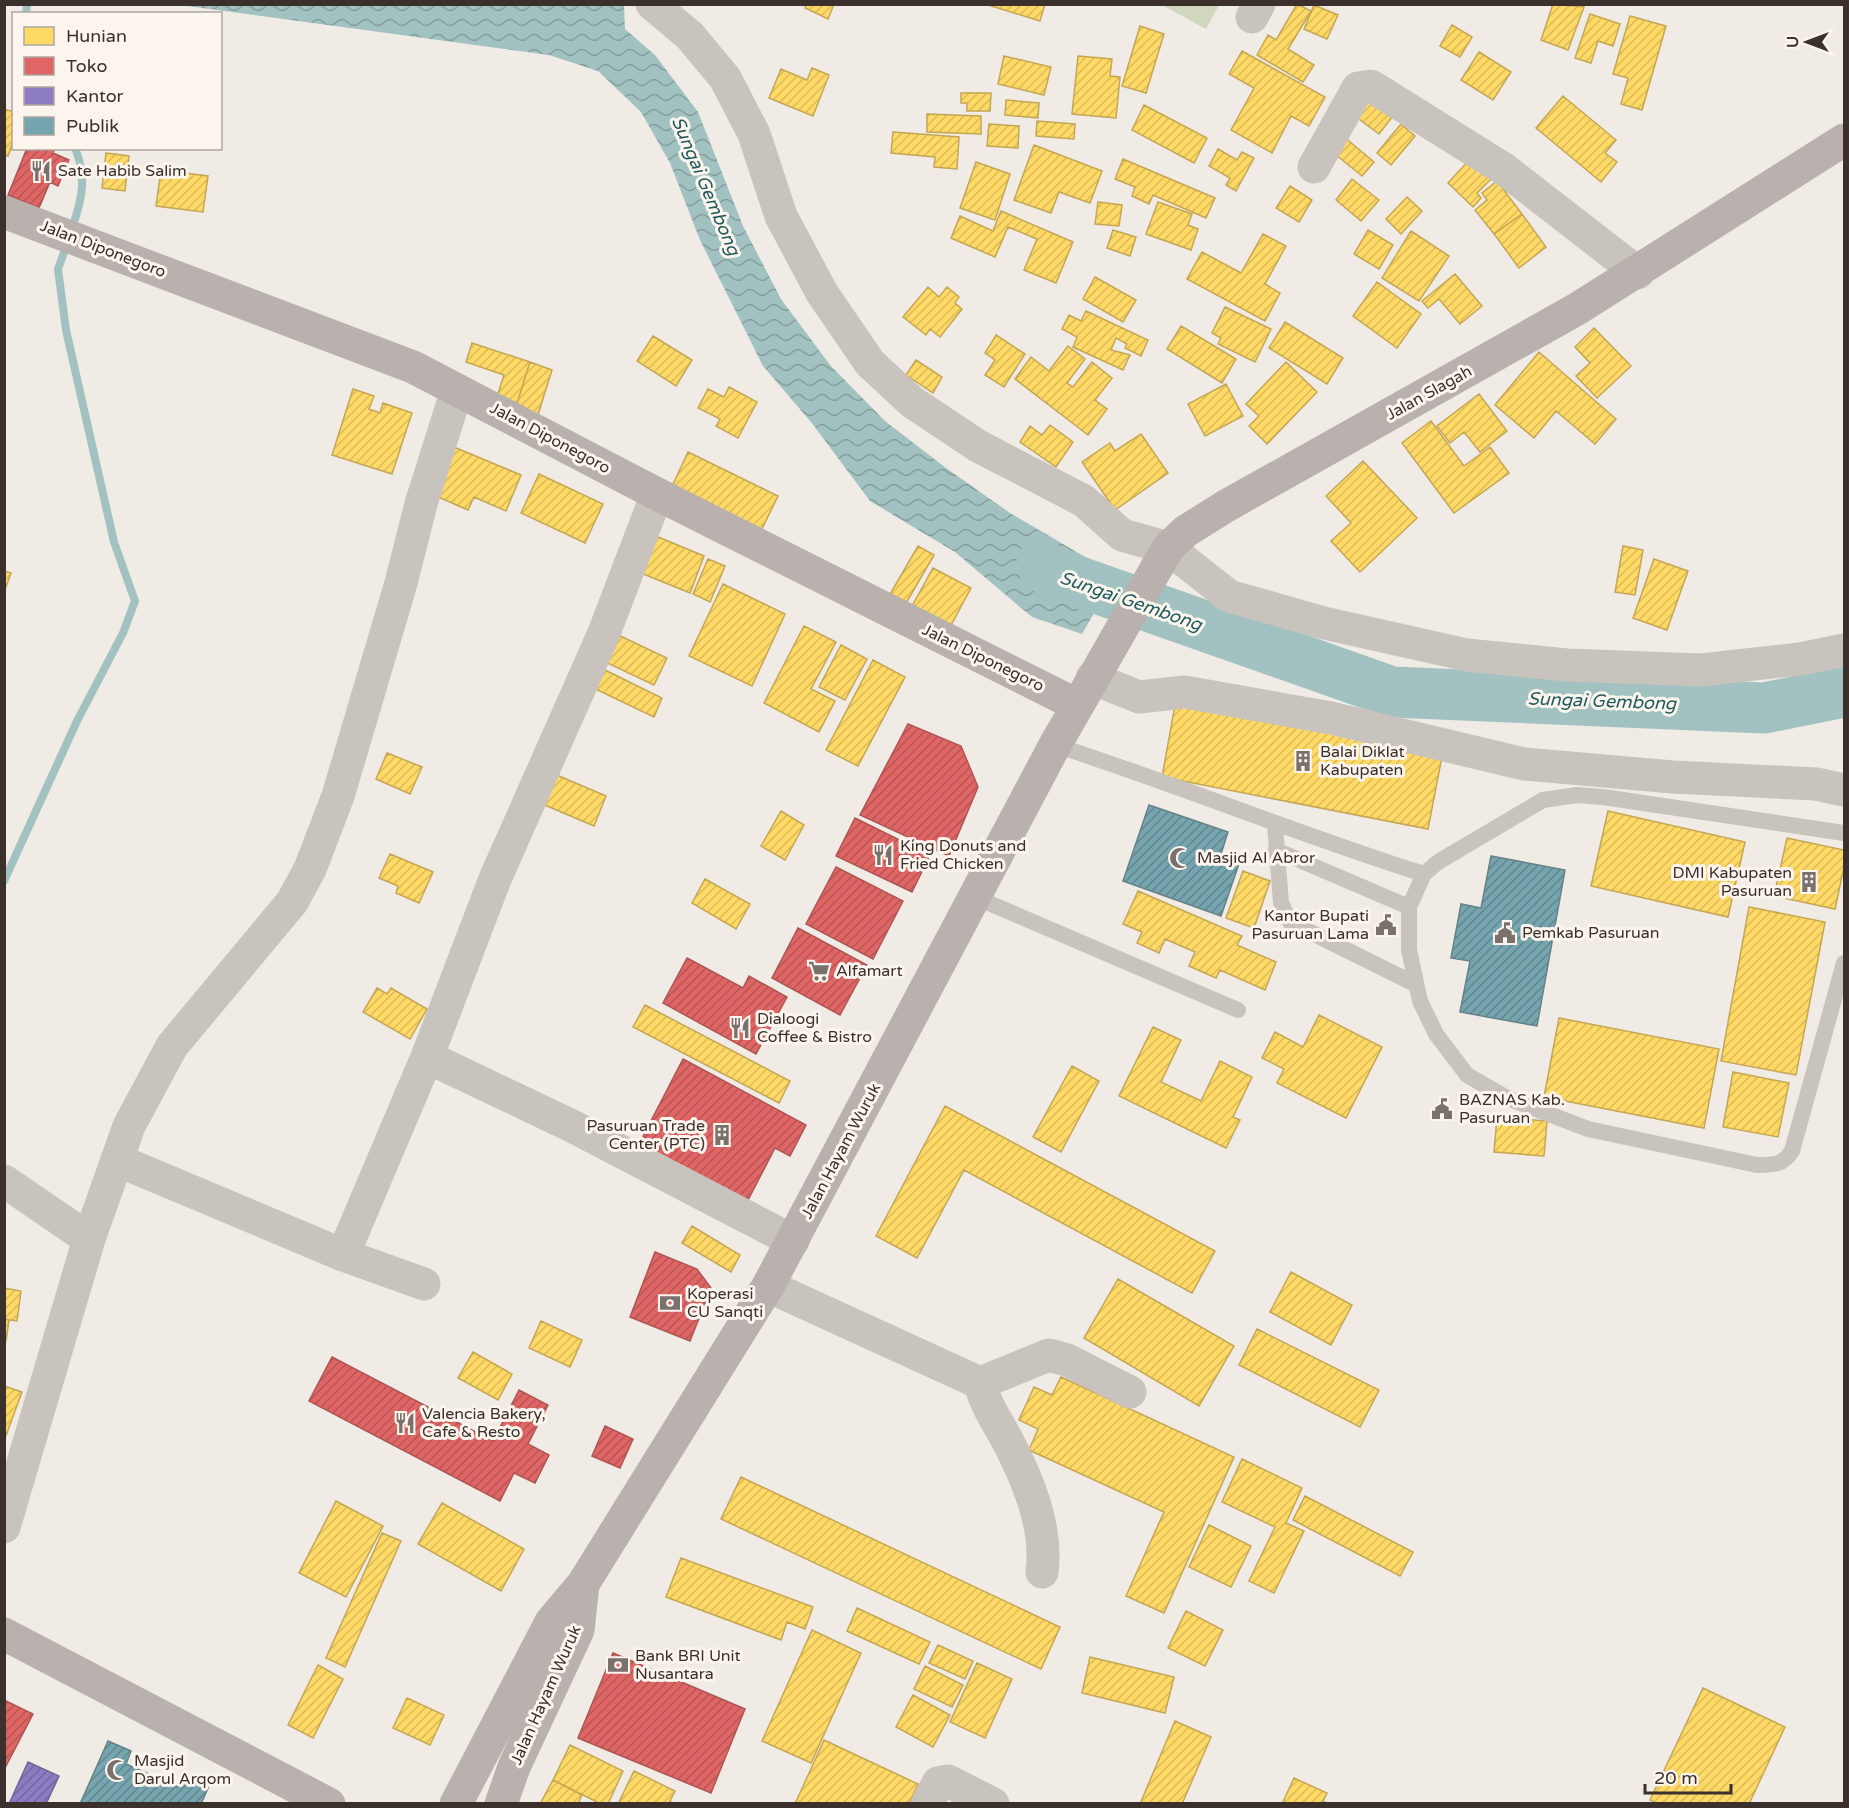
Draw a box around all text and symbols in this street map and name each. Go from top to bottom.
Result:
legend [12,12,222,150]
north arrow [1777,12,1837,72]
text: Hunian [66,25,127,47]
text: U [1783,36,1803,48]
text: Toko [66,55,107,77]
text: Kantor [66,85,124,107]
water label: Sungai Gembong [667,113,746,260]
text: Publik [66,115,119,137]
restaurant icon: Sate Habib Salim [29,159,53,183]
place label: Sate Habib Salim [58,161,187,181]
street label: Jalan Diponegoro [37,216,169,282]
street label: Jalan Slagah [1383,361,1475,425]
street label: Jalan Diponegoro [486,398,614,478]
water label: Sungai Gembong [1057,566,1206,636]
street label: Jalan Diponegoro [919,620,1047,696]
water label: Sungai Gembong [1527,687,1678,715]
place label: Balai Diklat Kabupaten [1320,742,1405,780]
building icon: Balai Diklat Kabupaten [1291,749,1315,773]
place label: King Donuts and Fried Chicken [900,836,1026,874]
restaurant icon: King Donuts and Fried Chicken [871,843,895,867]
mosque icon: Masjid Al Abror [1168,846,1192,870]
place label: Masjid Al Abror [1197,848,1316,868]
place label: DMI Kabupaten Pasuruan [1673,863,1792,901]
building icon: DMI Kabupaten Pasuruan [1797,870,1821,894]
place label: Kantor Bupati Pasuruan Lama [1252,906,1369,944]
public building icon: Kantor Bupati Pasuruan Lama [1374,913,1398,937]
public building icon: Pemkab Pasuruan [1493,921,1517,945]
place label: Pemkab Pasuruan [1522,923,1659,943]
supermarket icon: Alfamart [807,959,831,983]
place label: Alfamart [836,961,903,981]
place label: Dialoogi Coffee & Bistro [757,1009,872,1047]
restaurant icon: Dialoogi Coffee & Bistro [728,1016,752,1040]
street label: Jalan Hayam Wuruk [797,1080,885,1222]
place label: BAZNAS Kab. Pasuruan [1459,1090,1565,1128]
public building icon: BAZNAS Kab. Pasuruan [1430,1097,1454,1121]
place label: Pasuruan Trade Center (PTC) [586,1116,705,1154]
building icon: Pasuruan Trade Center (PTC) [710,1123,734,1147]
place label: Koperasi CU Sanqti [687,1284,763,1322]
bank icon: Koperasi CU Sanqti [658,1291,682,1315]
place label: Valencia Bakery, Cafe & Resto [422,1404,546,1442]
restaurant icon: Valencia Bakery, Cafe & Resto [393,1411,417,1435]
street label: Jalan Hayam Wuruk [506,1622,586,1768]
place label: Bank BRI Unit Nusantara [635,1646,741,1684]
bank icon: Bank BRI Unit Nusantara [606,1653,630,1677]
place label: Masjid Darul Arqom [134,1751,231,1789]
scale bar [1645,1757,1730,1795]
mosque icon: Masjid Darul Arqom [105,1758,129,1782]
text: 20 m [1654,1767,1698,1789]

